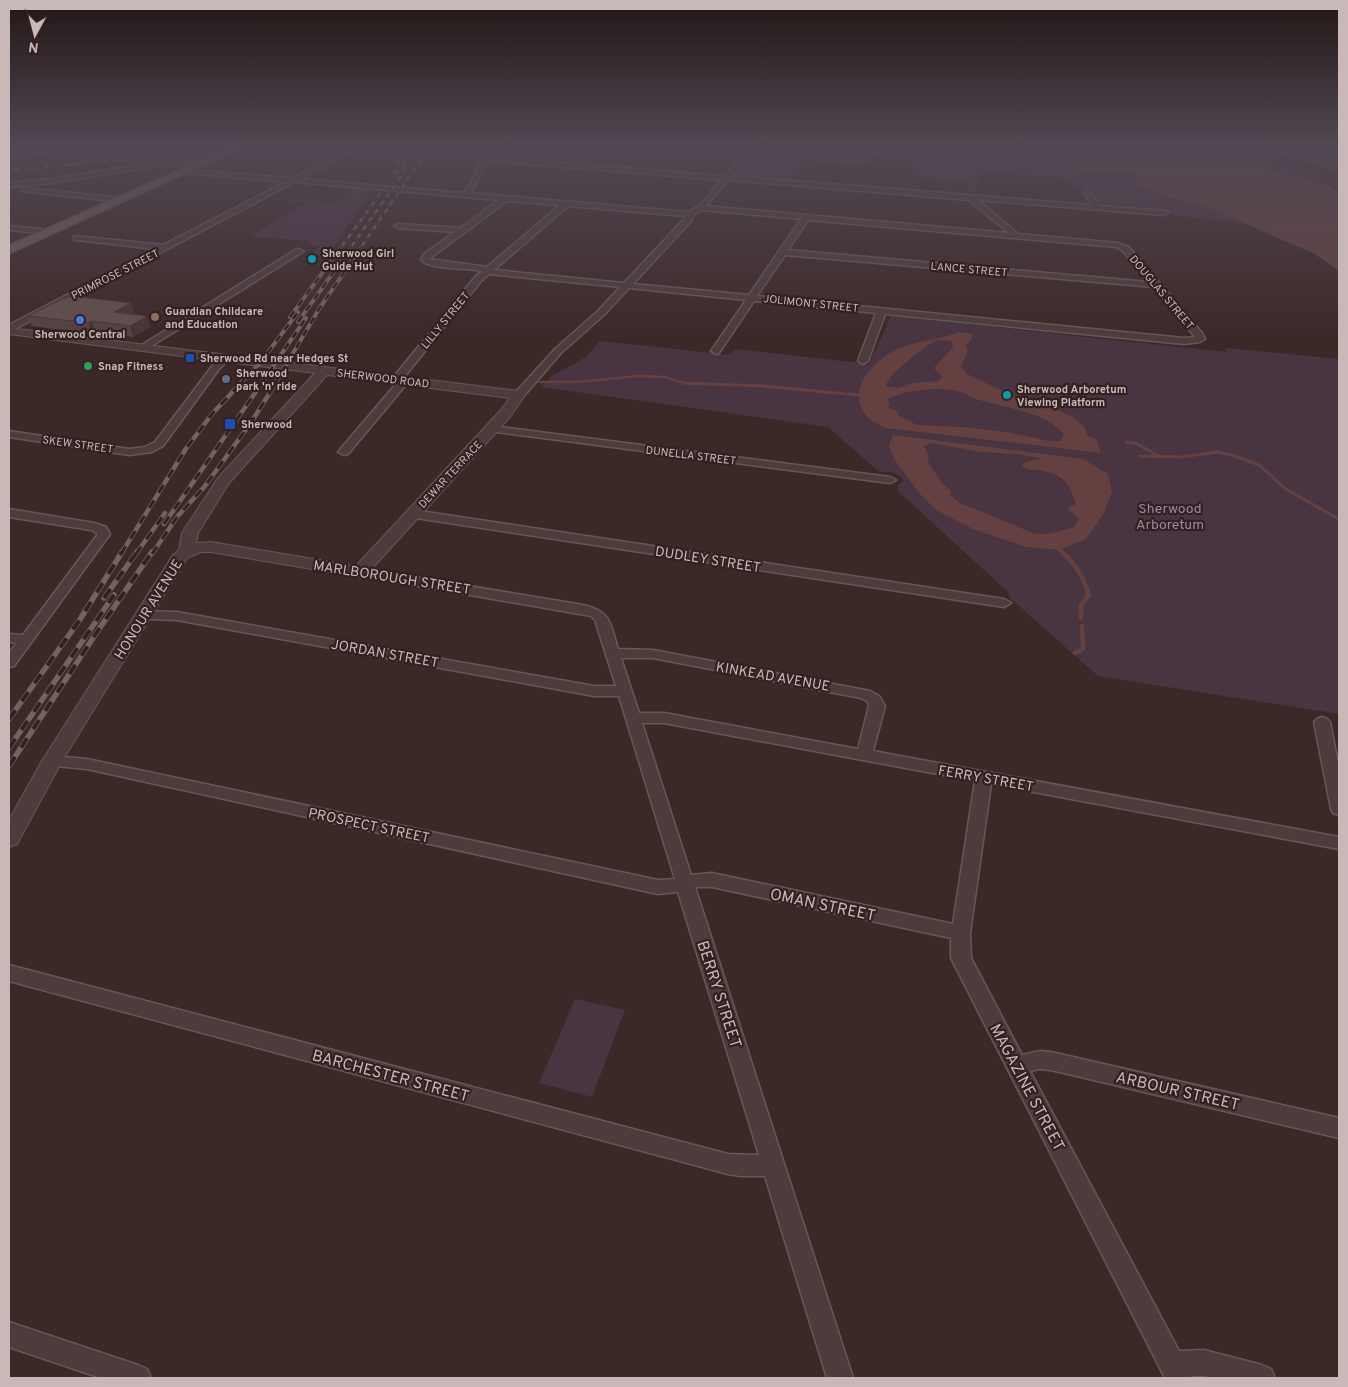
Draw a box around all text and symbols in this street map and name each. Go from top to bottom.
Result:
north arrow [10,10,60,60]
text: N [28,37,40,55]
street label: PRIMROSE STREET [69,247,162,303]
place label: Sherwood Girl Guide Hut [322,247,394,274]
marker: Sherwood Girl Guide Hut [306,253,318,265]
street label: DOUGLAS STREET [1126,253,1196,333]
street label: LANCE STREET [930,260,1008,280]
street label: LILLY STREET [419,289,473,352]
street label: JOLIMONT STREET [762,292,859,316]
place label: Guardian Childcare and Education [165,305,263,332]
marker: Guardian Childcare and Education [149,311,161,323]
marker: Sherwood Central [74,314,86,326]
place label: Sherwood Central [34,328,126,342]
marker: Sherwood Rd near Hedges St [184,352,196,364]
place label: Sherwood Rd near Hedges St [200,352,348,366]
marker: Snap Fitness [82,360,94,372]
place label: Snap Fitness [98,360,163,374]
street label: SHERWOOD ROAD [336,366,430,392]
place label: Sherwood park 'n' ride [236,367,297,394]
marker: Sherwood park 'n' ride [220,373,232,385]
place label: Sherwood Arboretum Viewing Platform [1017,383,1126,410]
marker: Sherwood Arboretum Viewing Platform [1001,389,1013,401]
marker: Sherwood [223,417,237,431]
place label: Sherwood [241,418,292,432]
street label: SKEW STREET [41,433,114,457]
street label: DEWAR TERRACE [416,438,486,511]
street label: DUNELLA STREET [645,443,737,468]
park label: Sherwood Arboretum [1136,501,1204,534]
street label: DUDLEY STREET [654,544,762,577]
street label: HONOUR AVENUE [112,557,187,663]
street label: MARLBOROUGH STREET [312,558,472,599]
street label: JORDAN STREET [330,637,440,672]
street label: KINKEAD AVENUE [714,659,831,696]
street label: FERRY STREET [937,763,1035,796]
street label: PROSPECT STREET [306,805,431,848]
street label: OMAN STREET [768,885,877,927]
street label: BERRY STREET [691,938,745,1051]
street label: MAGAZINE STREET [984,1021,1068,1155]
street label: BARCHESTER STREET [310,1046,471,1108]
street label: ARBOUR STREET [1114,1068,1241,1116]

